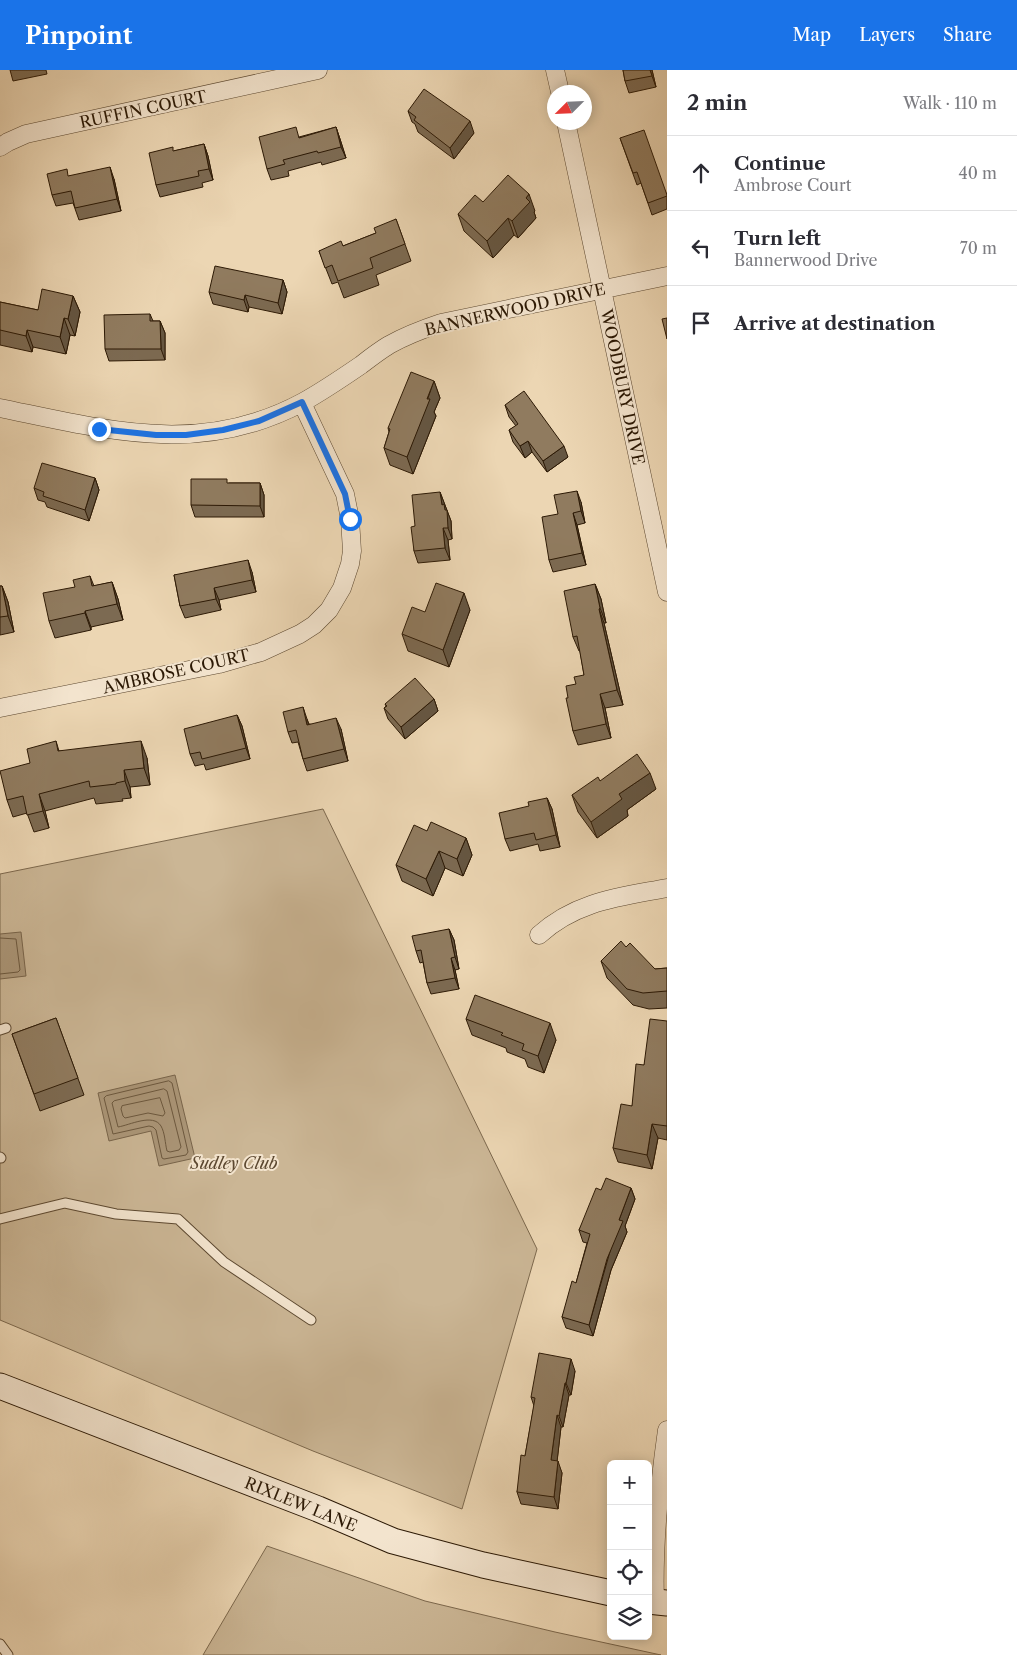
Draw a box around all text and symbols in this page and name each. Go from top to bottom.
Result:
text: Pinpoint [25,21,132,50]
text: Map [793,24,831,46]
text: Layers [859,24,915,46]
text: Share [943,24,992,46]
north arrow [547,85,592,130]
street label: RUFFIN COURT [78,86,208,132]
text: 2 min [687,90,747,115]
text: Walk · 110 m [903,93,997,113]
text: Continue [734,152,826,175]
icon: ahead [687,159,715,187]
text: 40 m [958,163,997,183]
text: Ambrose Court [734,175,851,195]
text: Turn left [734,227,821,250]
icon: left [687,234,715,262]
text: 70 m [960,238,997,258]
text: Bannerwood Drive [734,250,877,270]
street label: BANNERWOOD DRIVE [423,278,607,340]
street label: WOODBURY DRIVE [597,306,649,467]
icon: arrive [687,309,715,337]
text: Arrive at destination [734,312,935,335]
route end [88,418,111,441]
route start [339,508,362,531]
street label: AMBROSE COURT [100,644,251,698]
park label: Sudley Club [190,1153,278,1173]
map controls [607,1460,652,1640]
button: + [607,1460,652,1505]
street label: RIXLEW LANE [242,1472,360,1536]
button: − [607,1505,652,1550]
button: locate [607,1550,652,1595]
button: layers [607,1595,652,1640]

